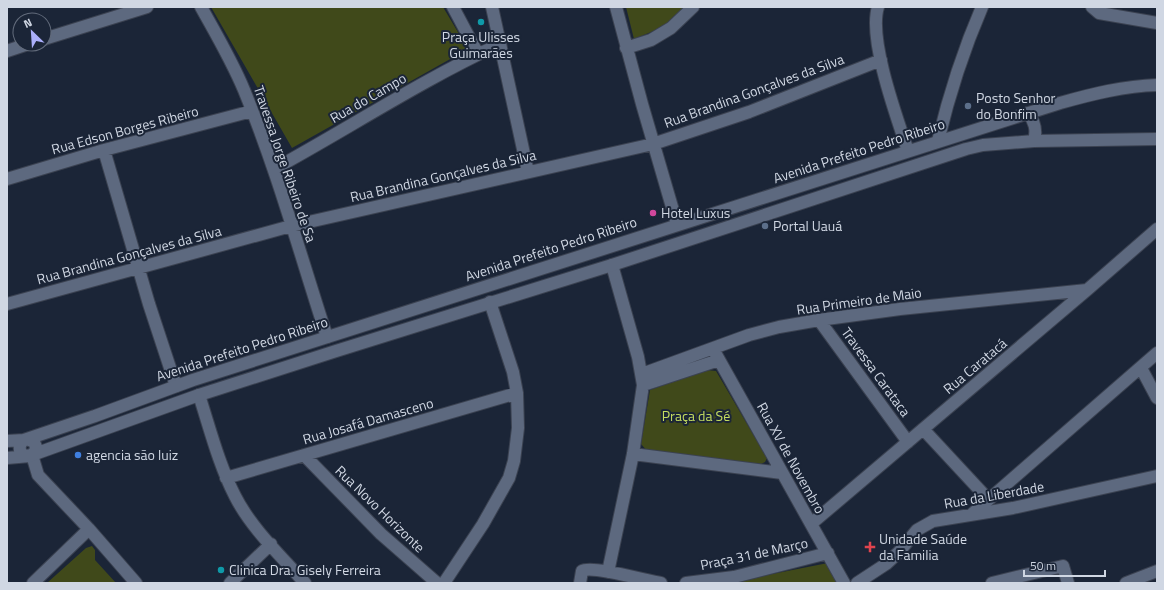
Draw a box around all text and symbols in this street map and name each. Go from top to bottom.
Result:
north arrow [12,12,52,52]
text: N [21,14,35,32]
marker: Praça Ulisses Guimarães [476,17,486,27]
place label: Praça Ulisses Guimarães [442,26,520,63]
street label: Rua Brandina Gonçalves da Silva [661,48,847,133]
street label: Rua do Campo [326,67,410,128]
street label: Travessa Jorge Ribeiro de Sa [249,83,322,245]
place label: Posto Senhor do Bonfim [976,87,1056,124]
street label: Rua Edson Borges Ribeiro [49,100,201,159]
marker: Posto Senhor do Bonfim [963,101,973,111]
street label: Avenida Prefeito Pedro Ribeiro [770,113,947,188]
street label: Rua Brandina Gonçalves da Silva [348,144,538,207]
place label: Hotel Luxus [661,202,730,223]
marker: Hotel Luxus [648,208,658,218]
street label: Avenida Prefeito Pedro Ribeiro [462,211,639,286]
place label: Portal Uauá [773,215,842,236]
street label: Rua Brandina Gonçalves da Silva [34,220,224,289]
marker: Portal Uauá [760,221,770,231]
street label: Rua Primeiro de Maio [795,281,923,320]
street label: Avenida Prefeito Pedro Ribeiro [153,311,330,386]
street label: Travessa Carataca [837,323,916,421]
street label: Rua Caratacá [938,333,1011,399]
street label: Rua Josafá Damasceno [300,392,436,449]
street label: Rua XV de Novembro [752,398,831,517]
park label: Praça da Sé [662,405,730,426]
place label: agencia são luiz [86,444,178,465]
marker: agencia são luiz [73,450,83,460]
street label: Rua Novo Horizonte [331,460,430,557]
street label: Rua da Liberdade [942,475,1046,514]
place label: Unidade Saúde da Familia [879,528,967,565]
street label: Praça 31 de Março [698,532,810,575]
marker: Unidade Saúde da Familia [864,541,876,553]
scale bar [1024,552,1105,578]
text: 50 m [1030,556,1056,575]
place label: Clinica Dra. Gisely Ferreira [229,559,381,580]
marker: Clinica Dra. Gisely Ferreira [216,565,226,575]

